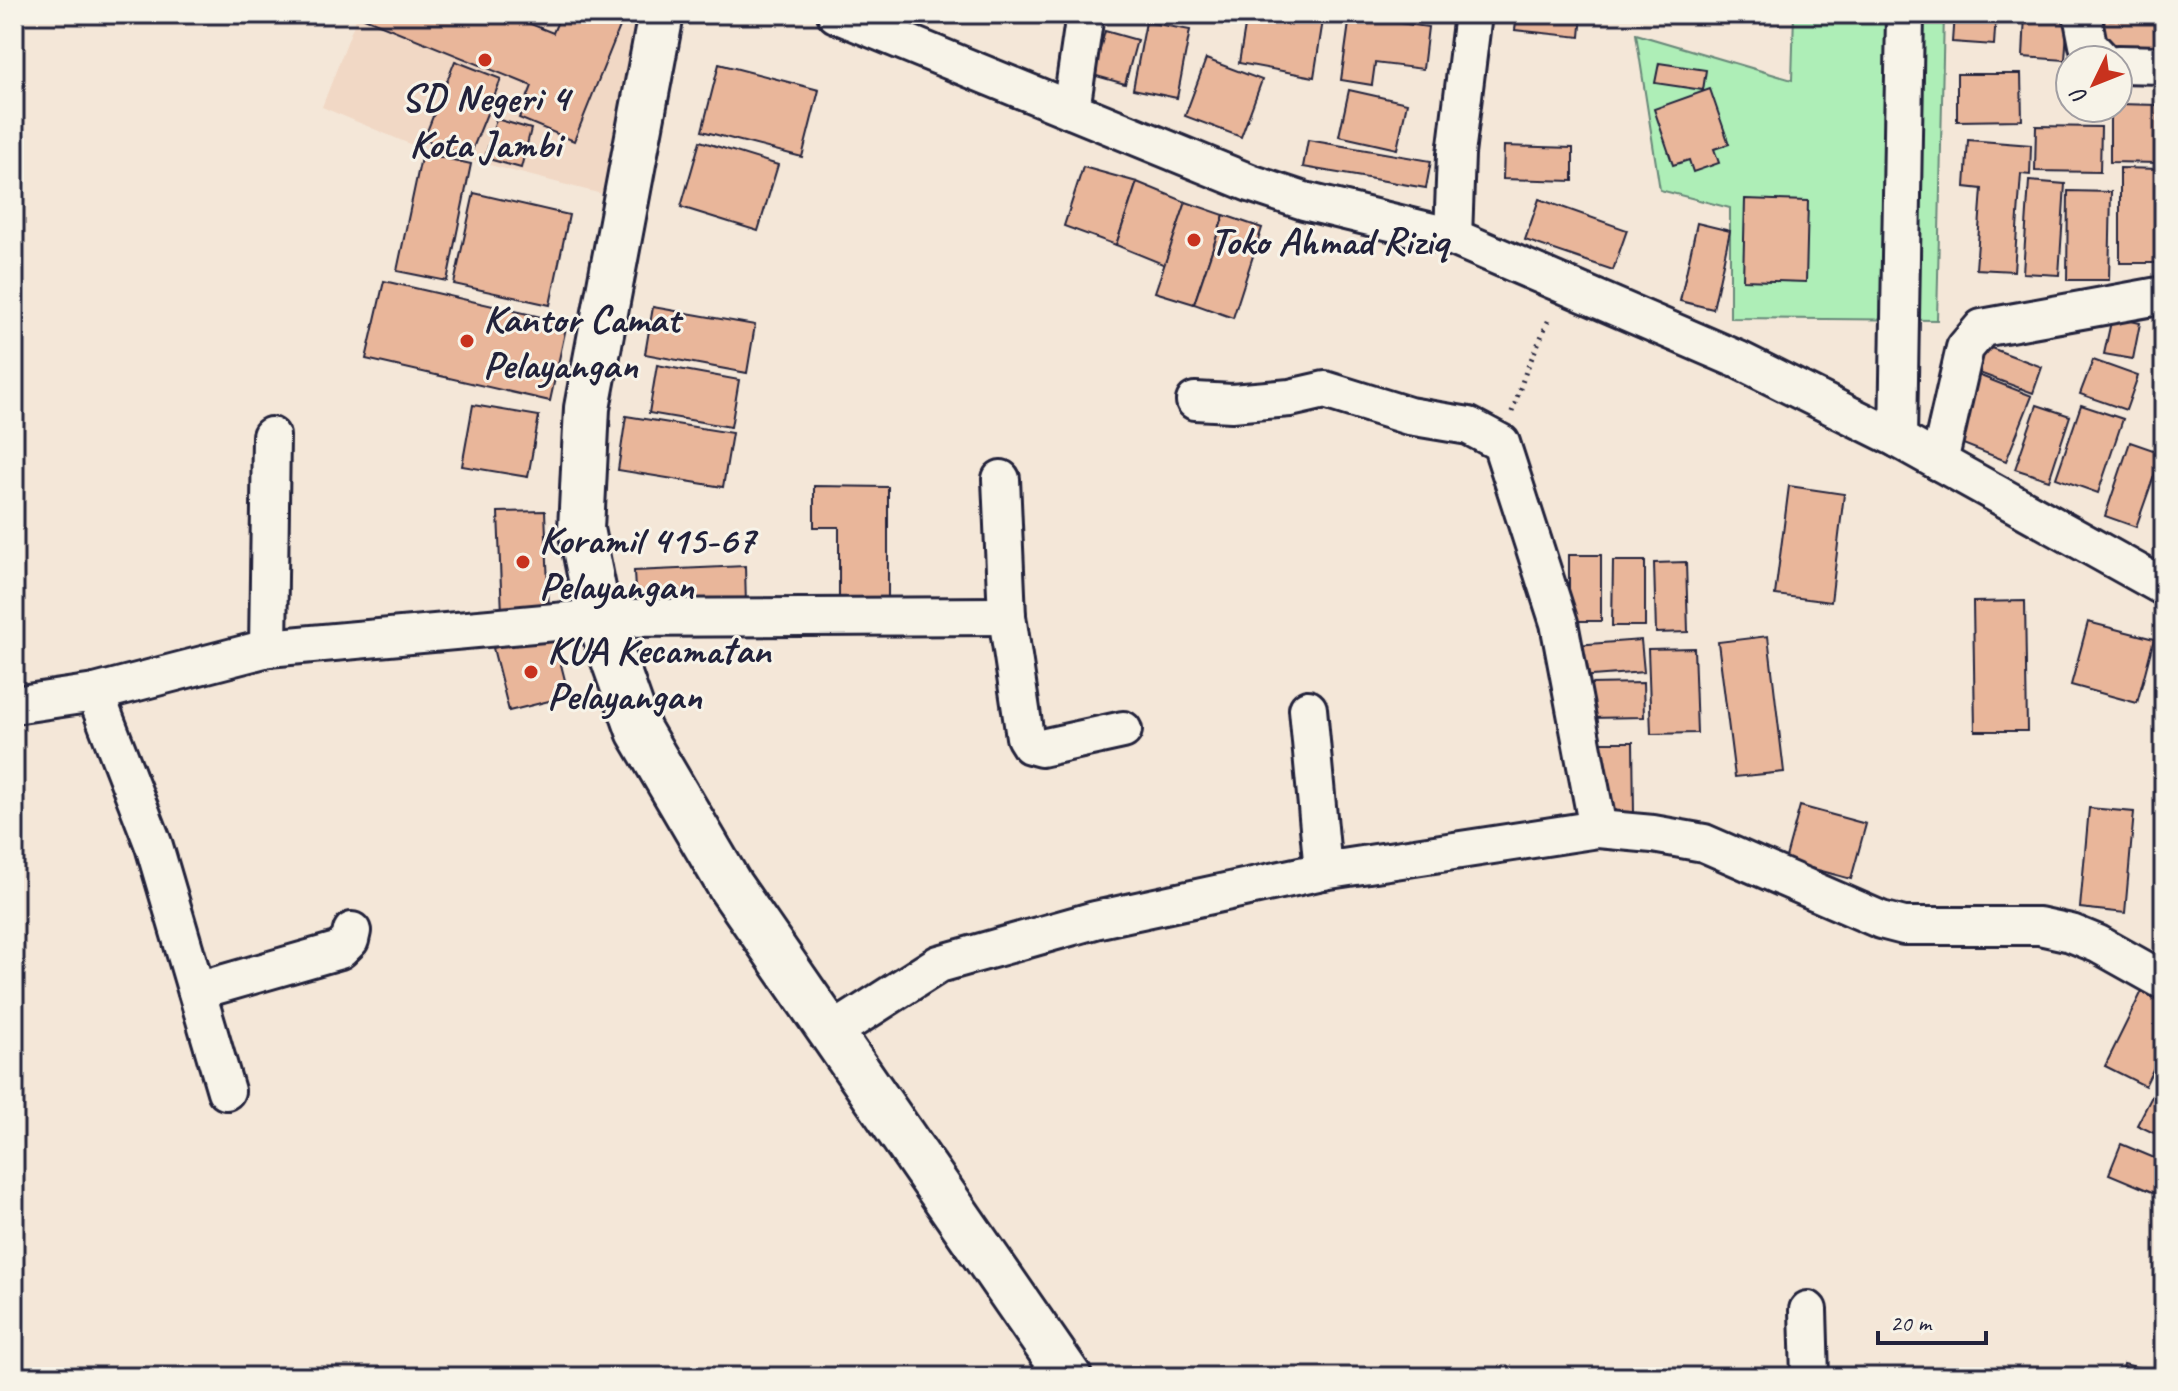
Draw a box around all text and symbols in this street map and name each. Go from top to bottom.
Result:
north arrow [2054,44,2134,124]
marker: SD Negeri 4 Kota Jambi [476,51,494,69]
place label: SD Negeri 4 Kota Jambi [401,73,574,169]
text: U [2063,80,2094,110]
place label: Toko Ahmad Riziq [1210,216,1452,266]
marker: Toko Ahmad Riziq [1185,231,1203,249]
place label: Kantor Camat Pelayangan [483,294,684,390]
marker: Kantor Camat Pelayangan [458,332,476,350]
place label: Koramil 415-67 Pelayangan [539,515,759,611]
marker: Koramil 415-67 Pelayangan [514,553,532,571]
place label: KUA Kecamatan Pelayangan [547,625,772,721]
marker: KUA Kecamatan Pelayangan [522,663,540,681]
scale bar [1878,1295,1986,1345]
text: 20 m [1890,1308,1933,1338]

